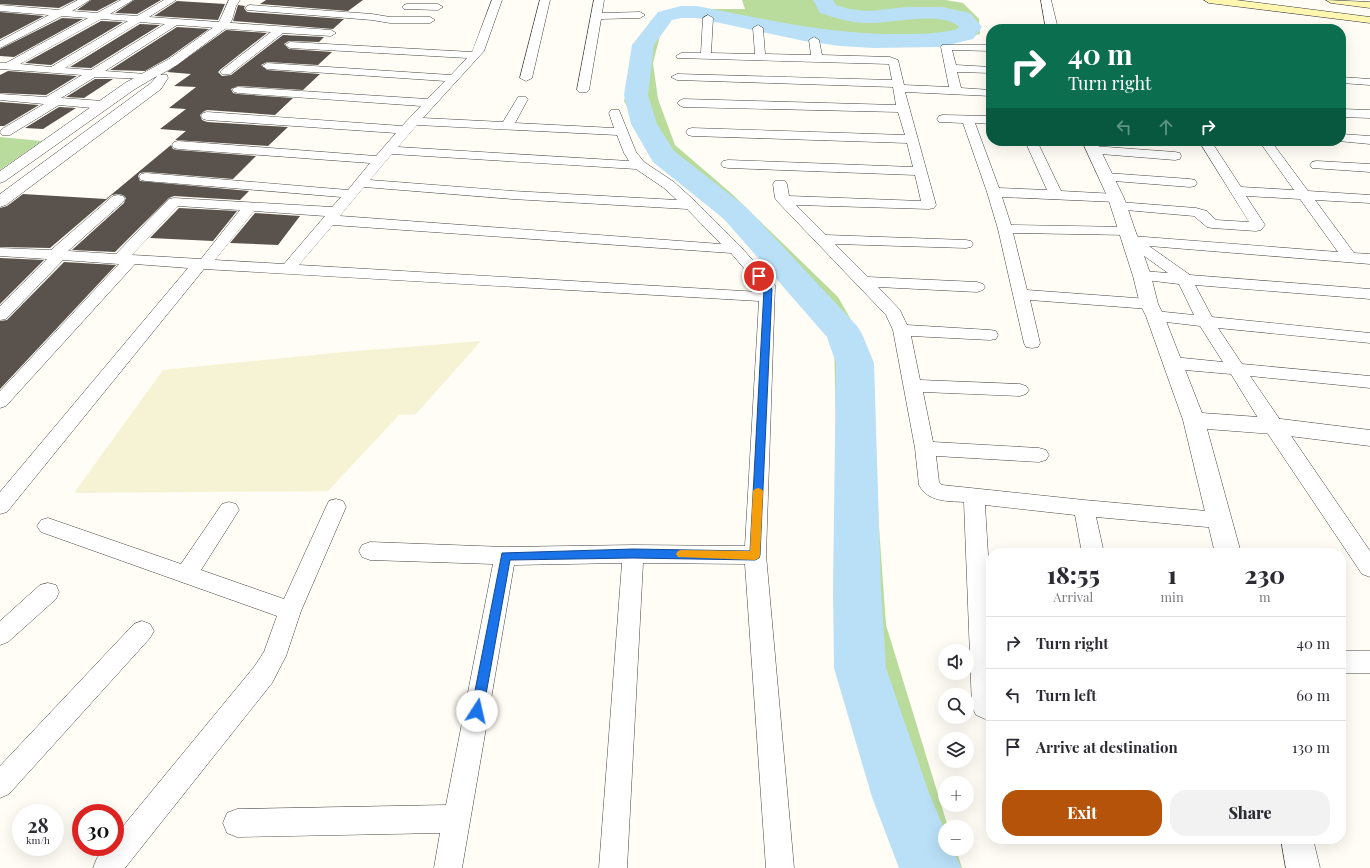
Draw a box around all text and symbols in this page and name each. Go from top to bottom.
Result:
text: 40 m [1068,35,1133,72]
icon: right [1002,40,1054,92]
text: Turn right [1068,71,1151,95]
icon: left [1113,116,1135,138]
icon: ahead [1155,116,1177,138]
icon: right [1197,116,1219,138]
pin [742,259,776,293]
icon: arrive [748,265,770,287]
text: 18:55 [1047,558,1100,590]
text: 1 [1167,558,1177,590]
text: 230 [1244,558,1285,590]
text: Arrival [1053,588,1093,605]
text: min [1161,588,1184,605]
text: m [1259,588,1271,605]
icon: right [1002,632,1024,654]
text: Turn right [1036,633,1109,653]
text: 40 m [1297,633,1330,653]
map controls [938,644,974,856]
button: sound [938,644,974,680]
icon: left [1002,684,1024,706]
text: Turn left [1036,685,1097,705]
text: 60 m [1296,685,1330,705]
button: search [938,688,974,724]
position arrow [456,690,498,732]
button: layers [938,732,974,768]
icon: arrive [1002,736,1024,758]
text: Arrive at destination [1036,737,1178,757]
text: 130 m [1292,737,1330,757]
button: + [938,776,974,812]
button: Exit [1002,790,1162,836]
button: Share [1170,790,1330,836]
speed limit sign: 30 [72,804,124,856]
text: 28 [27,811,49,838]
button: − [938,820,974,856]
text: km/h [26,833,50,847]

